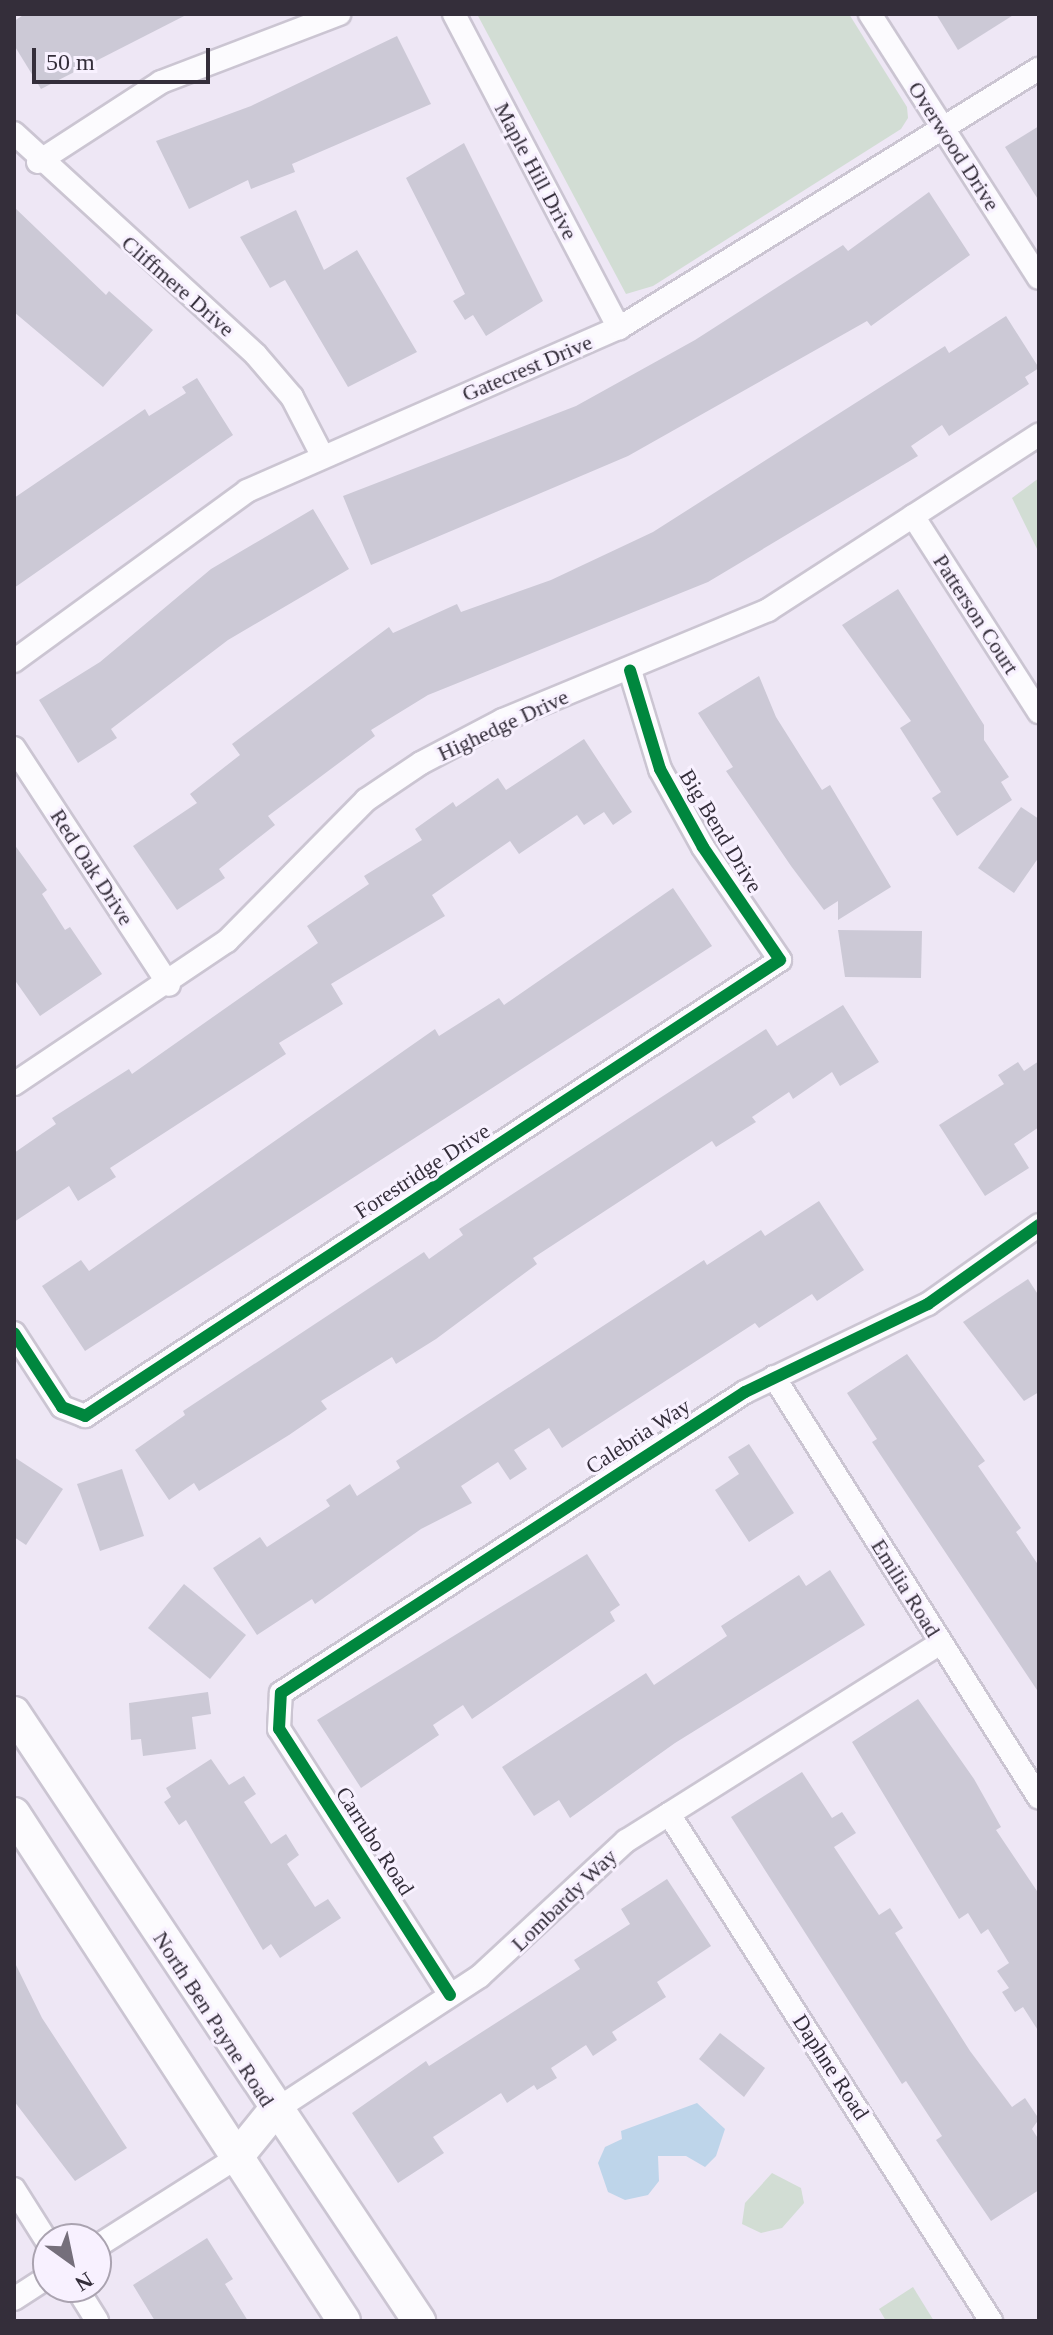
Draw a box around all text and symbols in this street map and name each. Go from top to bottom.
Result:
scale bar [36,32,214,82]
text: 50 m [46,49,95,75]
street label: Overwood Drive [903,77,1005,215]
street label: Maple Hill Drive [489,98,583,244]
street label: Cliffmere Drive [116,230,240,342]
street label: Gatecrest Drive [458,329,596,407]
street label: Patterson Court [927,549,1025,679]
street label: Highedge Drive [433,683,573,767]
street label: Big Bend Drive [674,764,768,898]
street label: Red Oak Drive [45,804,139,930]
street label: Forestridge Drive [349,1118,495,1224]
street label: Calebria Way [581,1392,695,1480]
street label: Emilia Road [866,1534,946,1642]
street label: Carrubo Road [330,1782,420,1900]
street label: Lombardy Way [506,1843,622,1957]
street label: North Ben Payne Road [148,1926,280,2112]
street label: Daphne Road [787,2009,875,2125]
north arrow [32,2223,112,2303]
text: N [71,2267,98,2297]

